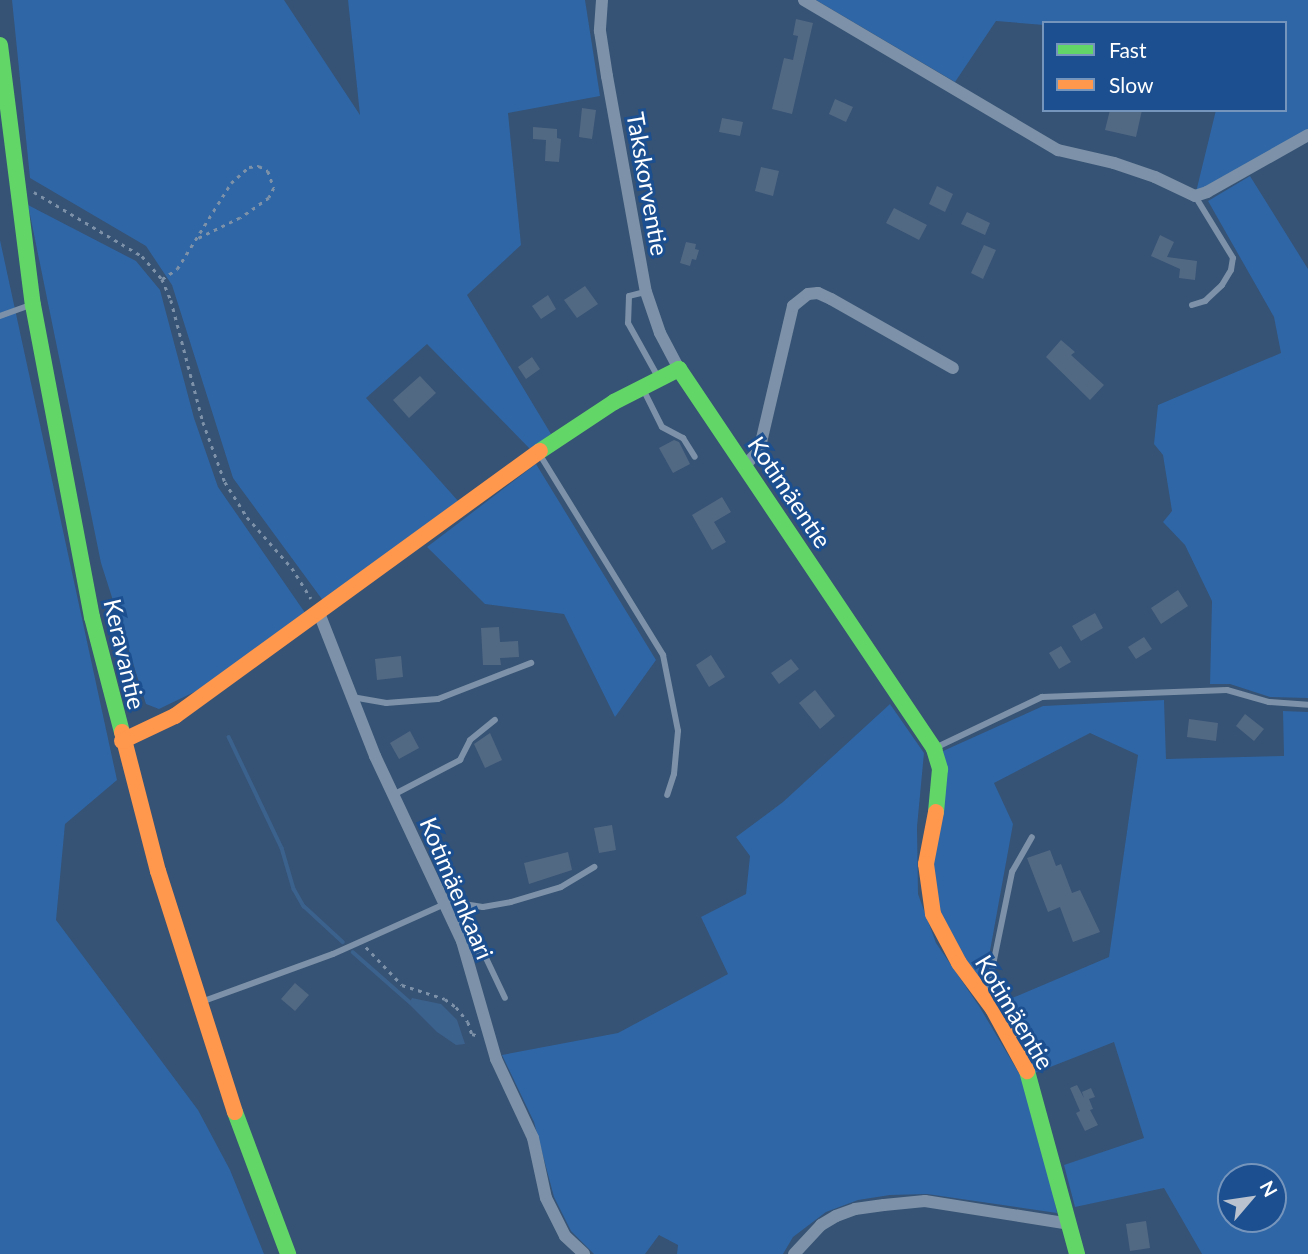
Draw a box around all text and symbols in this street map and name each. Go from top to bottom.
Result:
legend [1042,21,1287,112]
text: Fast [1109,37,1146,62]
text: Slow [1109,72,1153,97]
street label: Takskorventie [621,110,675,258]
street label: Kotimäentie [742,431,838,553]
street label: Keravantie [98,596,152,712]
street label: Kotimäenkaari [414,813,500,963]
street label: Kotimäentie [970,950,1060,1074]
north arrow [1217,1163,1287,1233]
text: N [1255,1177,1283,1201]

